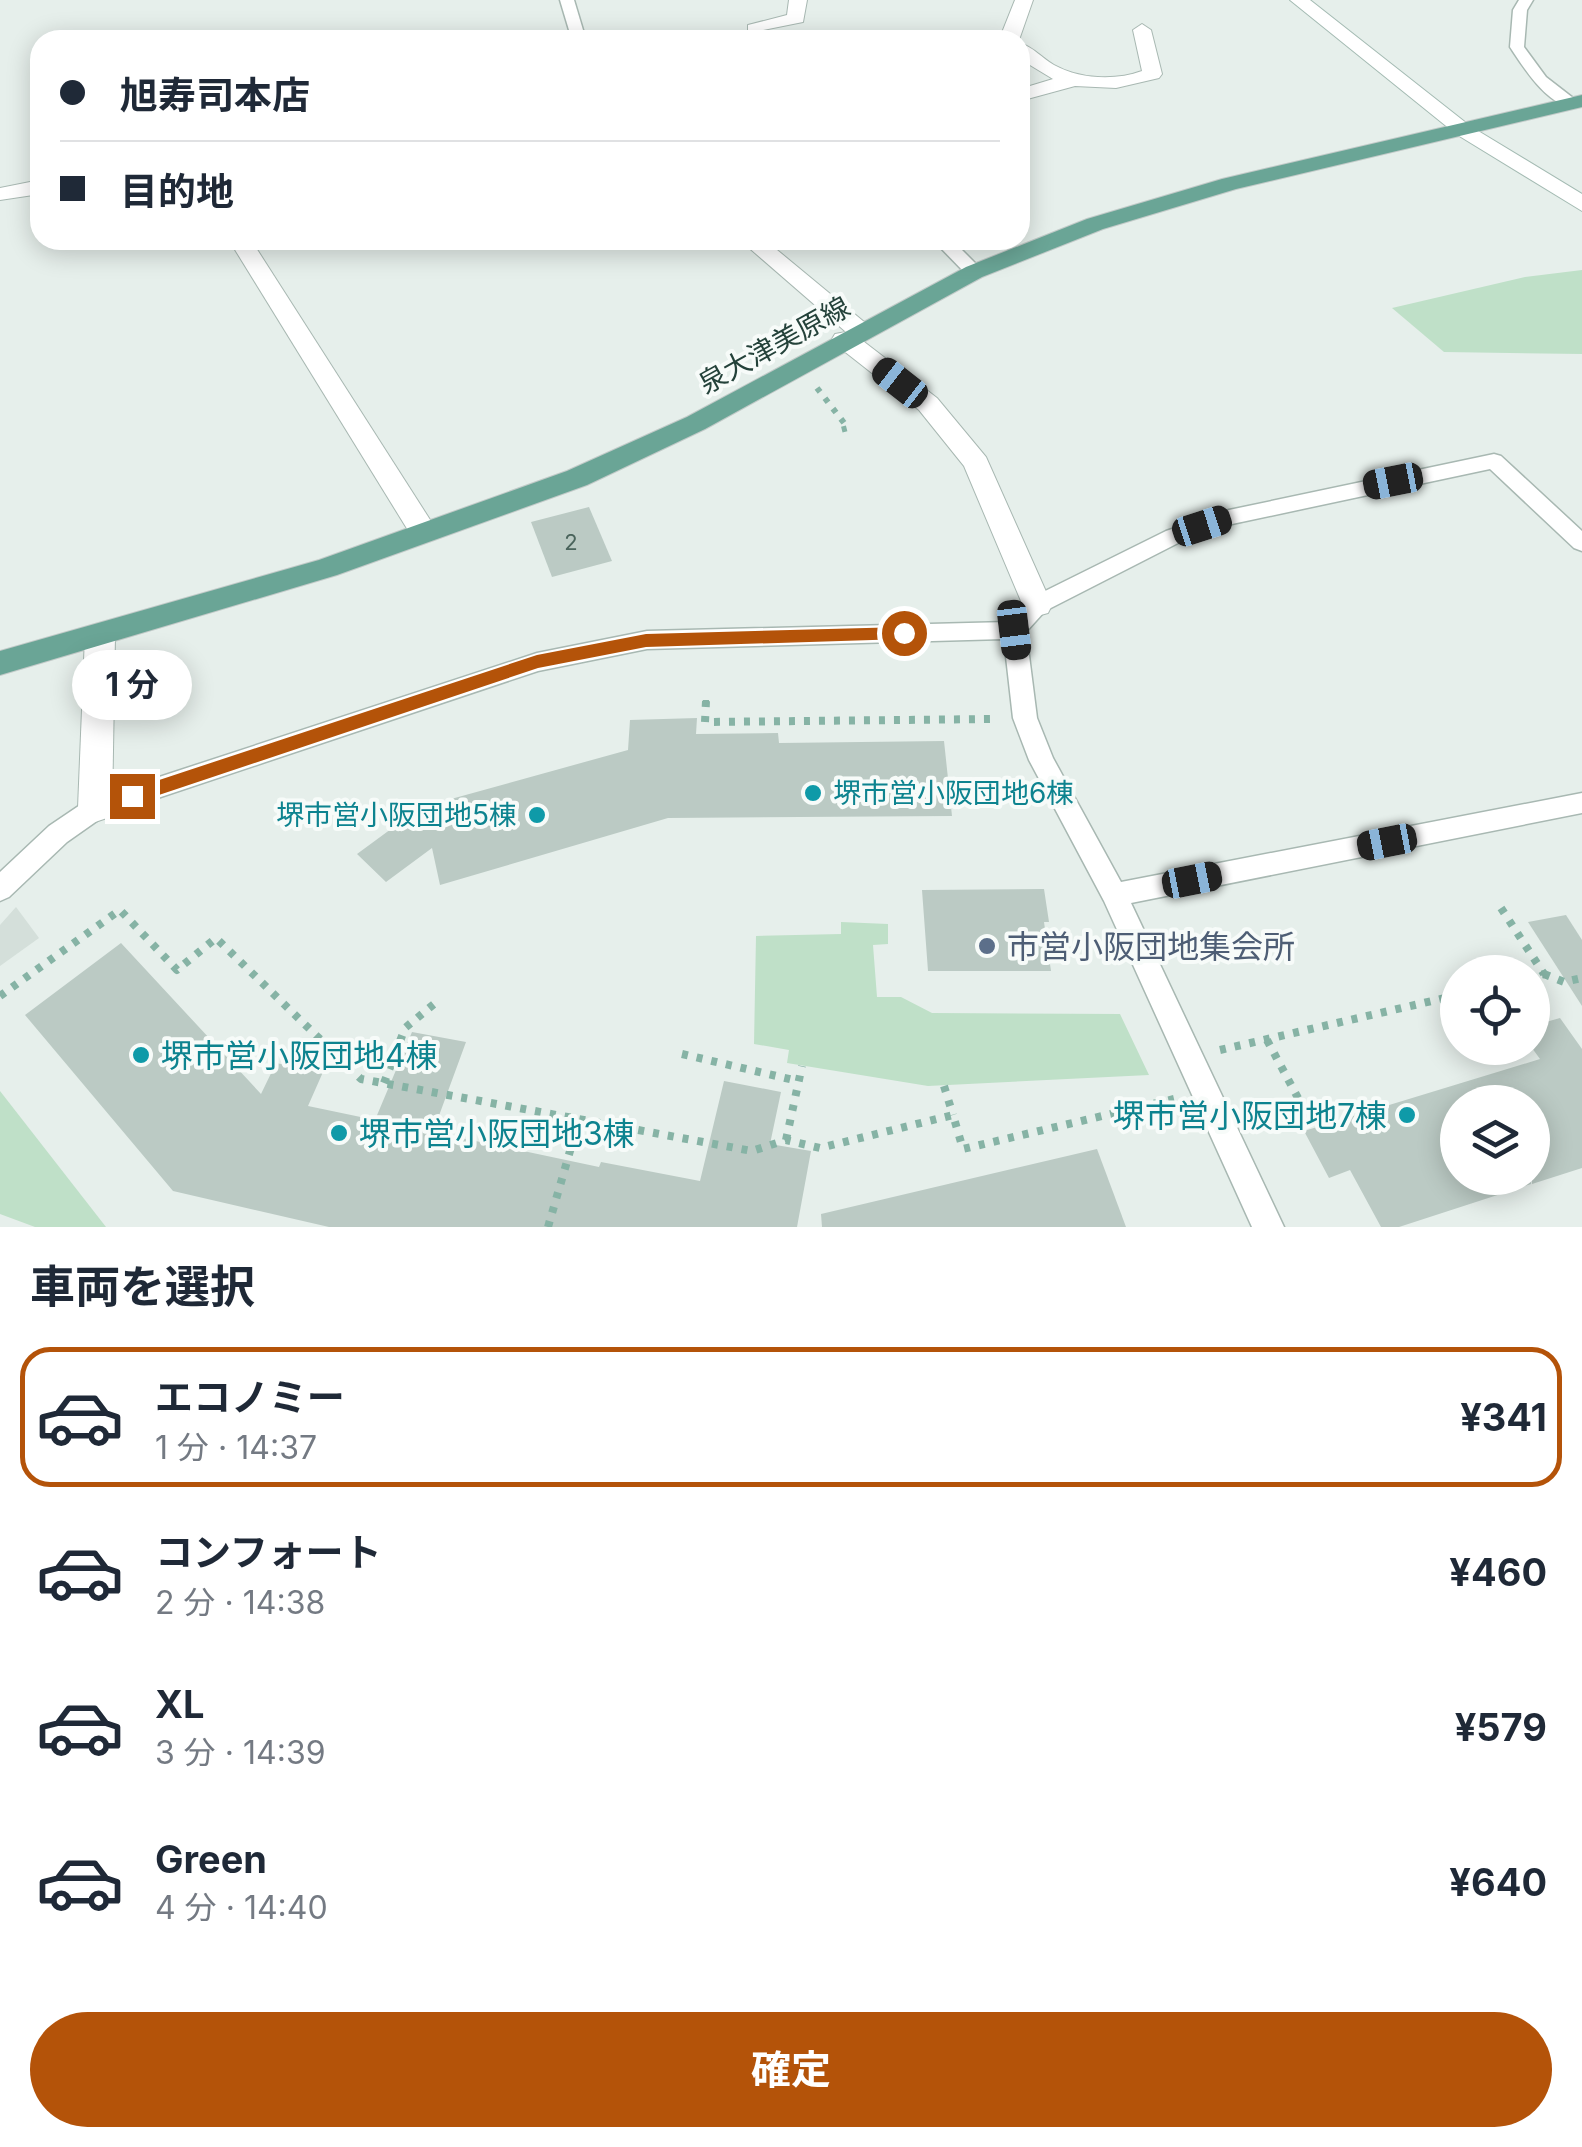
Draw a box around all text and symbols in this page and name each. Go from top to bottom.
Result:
text: 旭寿司本店 [120,72,310,118]
text: 目的地 [120,168,234,214]
street label: 泉大津美原線 [692,289,856,401]
car [867,353,933,413]
car [1361,461,1425,501]
car [1169,502,1235,550]
house number: 2 [564,529,578,555]
car [995,598,1033,662]
route start [882,611,927,656]
callout: 1 分 [72,651,192,721]
text: 1 分 [105,665,159,704]
route end [110,774,155,819]
place label: 堺市営小阪団地6棟 [833,776,1074,810]
marker: 堺市営小阪団地6棟 [802,782,824,804]
place label: 堺市営小阪団地5棟 [276,798,517,832]
marker: 堺市営小阪団地5棟 [526,804,548,826]
car [1355,822,1419,862]
car [1160,860,1224,900]
place label: 市営小阪団地集会所 [1007,927,1295,966]
marker: 市営小阪団地集会所 [976,935,998,957]
map controls [1440,955,1550,1195]
button: locate [1440,955,1550,1065]
place label: 堺市営小阪団地4棟 [161,1036,438,1075]
marker: 堺市営小阪団地4棟 [130,1044,152,1066]
button: layers [1440,1085,1550,1195]
place label: 堺市営小阪団地7棟 [1113,1096,1387,1135]
marker: 堺市営小阪団地7棟 [1396,1104,1418,1126]
place label: 堺市営小阪団地3棟 [359,1114,635,1153]
marker: 堺市営小阪団地3棟 [328,1122,350,1144]
text: 車両を選択 [30,1259,255,1314]
icon: car [35,1372,125,1462]
text: エコノミー [155,1374,345,1420]
text: ¥341 [1460,1394,1547,1440]
text: 1 分 · 14:37 [155,1428,317,1467]
icon: car [35,1527,125,1617]
text: コンフォート [155,1529,382,1575]
text: ¥460 [1449,1549,1547,1595]
text: 2 分 · 14:38 [155,1583,325,1622]
text: XL [155,1681,205,1727]
icon: car [35,1682,125,1772]
text: ¥579 [1455,1704,1547,1750]
text: 3 分 · 14:39 [155,1733,326,1772]
text: Green [155,1836,267,1882]
icon: car [35,1837,125,1927]
text: ¥640 [1449,1859,1547,1905]
text: 4 分 · 14:40 [155,1888,328,1927]
button: 確定 [30,2012,1552,2127]

